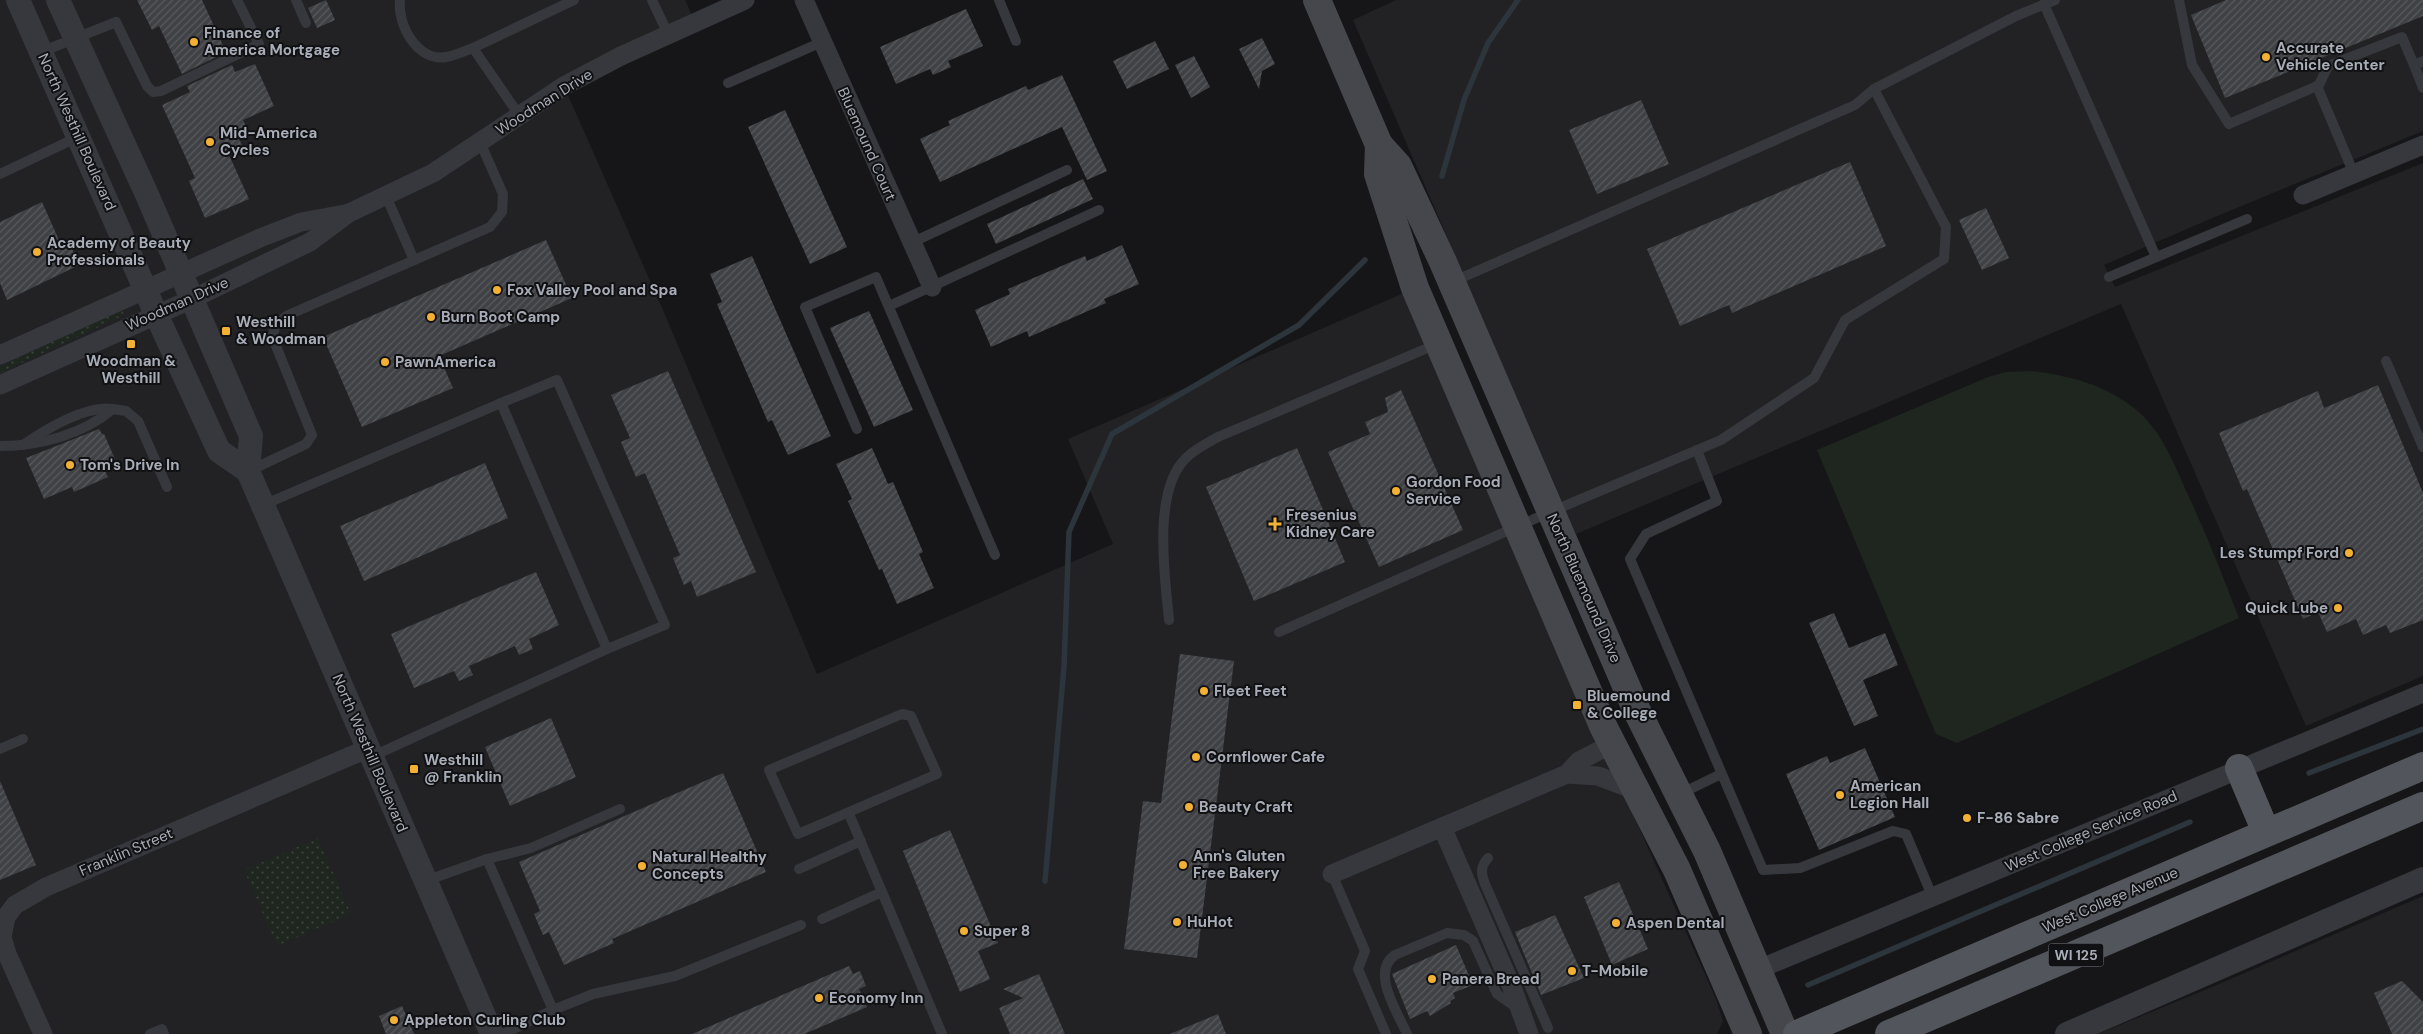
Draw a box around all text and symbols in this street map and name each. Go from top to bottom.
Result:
place label: Finance of America Mortgage [204,23,340,60]
marker: Finance of America Mortgage [188,36,200,48]
place label: Accurate Vehicle Center [2276,38,2385,75]
street label: North Westhill Boulevard [33,50,121,214]
marker: Accurate Vehicle Center [2260,51,2272,63]
street label: Woodman Drive [492,64,596,140]
street label: Bluemound Court [833,84,901,204]
place label: Mid-America Cycles [220,123,317,160]
marker: Mid-America Cycles [204,136,216,148]
place label: Academy of Beauty Professionals [47,233,191,270]
marker: Academy of Beauty Professionals [31,246,43,258]
street label: Woodman Drive [122,272,232,336]
place label: Fox Valley Pool and Spa [507,280,677,300]
marker: Fox Valley Pool and Spa [491,284,503,296]
place label: Burn Boot Camp [441,307,560,327]
marker: Burn Boot Camp [425,311,437,323]
place label: Westhill & Woodman [236,312,326,349]
marker: Westhill & Woodman [220,325,232,337]
marker: Woodman & Westhill [125,338,137,350]
place label: Woodman & Westhill [86,351,176,388]
place label: PawnAmerica [395,352,496,372]
marker: PawnAmerica [379,356,391,368]
place label: Tom's Drive In [80,455,179,475]
marker: Tom's Drive In [64,459,76,471]
place label: Gordon Food Service [1406,472,1501,509]
marker: Gordon Food Service [1390,485,1402,497]
place label: Fresenius Kidney Care [1286,505,1375,542]
street label: North Bluemound Drive [1542,510,1626,666]
marker: Fresenius Kidney Care [1268,517,1282,531]
place label: Les Stumpf Ford [2220,543,2339,563]
marker: Les Stumpf Ford [2343,547,2355,559]
place label: Quick Lube [2245,598,2328,618]
marker: Quick Lube [2332,602,2344,614]
street label: North Westhill Boulevard [328,671,412,835]
place label: Fleet Feet [1214,681,1287,701]
marker: Fleet Feet [1198,685,1210,697]
place label: Bluemound & College [1587,686,1670,723]
marker: Bluemound & College [1571,699,1583,711]
place label: Cornflower Cafe [1206,747,1325,767]
place label: Westhill @ Franklin [424,750,502,787]
marker: Cornflower Cafe [1190,751,1202,763]
marker: Westhill @ Franklin [408,763,420,775]
place label: American Legion Hall [1850,776,1929,813]
street label: West College Service Road [2002,786,2180,876]
marker: American Legion Hall [1834,789,1846,801]
place label: Beauty Craft [1199,797,1293,817]
marker: Beauty Craft [1183,801,1195,813]
place label: F-86 Sabre [1977,808,2059,828]
marker: F-86 Sabre [1961,812,1973,824]
street label: Franklin Street [76,823,176,881]
place label: Ann's Gluten Free Bakery [1193,846,1285,883]
place label: Natural Healthy Concepts [652,847,767,884]
marker: Ann's Gluten Free Bakery [1177,859,1189,871]
marker: Natural Healthy Concepts [636,860,648,872]
street label: West College Avenue [2039,862,2181,938]
place label: HuHot [1187,912,1233,932]
place label: Aspen Dental [1626,913,1724,933]
marker: HuHot [1171,916,1183,928]
marker: Aspen Dental [1610,917,1622,929]
place label: Super 8 [974,921,1030,941]
marker: Super 8 [958,925,970,937]
road number: WI 125 [2048,944,2104,966]
place label: T-Mobile [1582,961,1648,981]
marker: T-Mobile [1566,965,1578,977]
place label: Panera Bread [1442,969,1539,989]
marker: Panera Bread [1426,973,1438,985]
place label: Economy Inn [829,988,923,1008]
marker: Economy Inn [813,992,825,1004]
place label: Appleton Curling Club [404,1010,566,1030]
marker: Appleton Curling Club [388,1014,400,1026]

